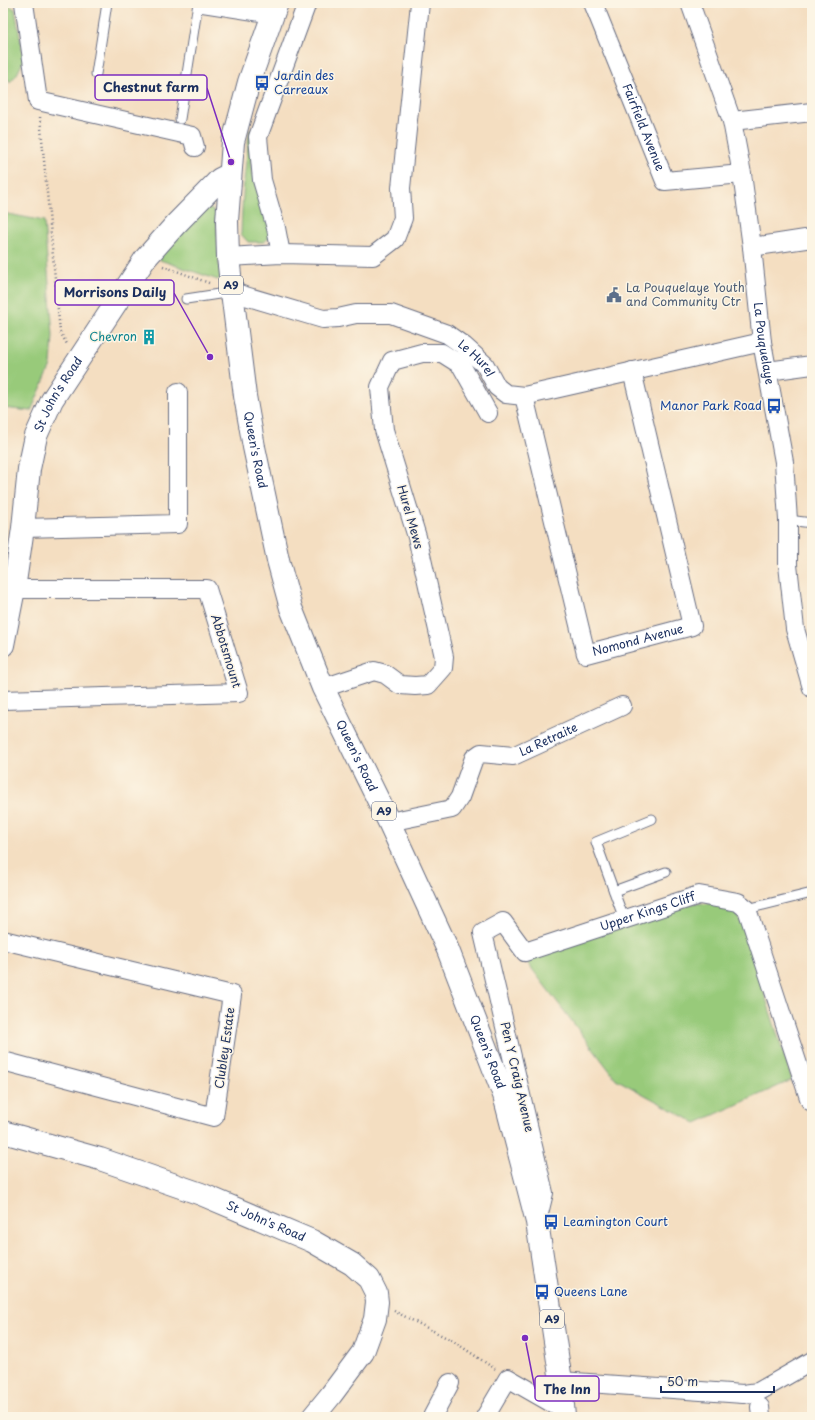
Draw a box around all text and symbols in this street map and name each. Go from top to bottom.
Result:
place label: Jardin des Carreaux [274,66,334,98]
bus stop icon: Jardin des Carreaux [253,74,271,92]
callout: Chestnut farm [95,75,207,100]
text: Chestnut farm [103,77,199,96]
street label: Fairfield Avenue [618,80,670,174]
road number: A9 [219,276,243,294]
place label: La Pouquelaye Youth and Community Ctr [626,278,745,310]
callout: Morrisons Daily [55,280,174,305]
text: Morrisons Daily [64,282,166,301]
public building icon: La Pouquelaye Youth and Community Ctr [605,286,623,304]
street label: La Pouquelaye [750,301,780,386]
place label: Chevron [89,327,137,345]
building icon: Chevron [140,328,158,346]
street label: Le Hurel [455,334,500,380]
street label: St John's Road [29,353,86,435]
place label: Manor Park Road [660,396,762,414]
bus stop icon: Manor Park Road [765,397,783,415]
street label: Queen's Road [240,410,273,490]
street label: Hurel Mews [393,483,429,551]
street label: Abbotsmount [207,612,247,690]
street label: Nomond Avenue [590,619,686,660]
street label: Queen's Road [332,716,383,794]
street label: La Retraite [516,718,580,760]
road number: A9 [372,802,396,820]
street label: Upper Kings Cliff [597,886,699,935]
street label: Clubley Estate [209,1006,239,1090]
street label: Queen's Road [466,1012,511,1091]
street label: Pen Y Craig Avenue [497,1020,540,1134]
street label: St John's Road [224,1196,309,1245]
place label: Leamington Court [563,1212,668,1230]
bus stop icon: Leamington Court [542,1213,560,1231]
place label: Queens Lane [554,1282,628,1300]
bus stop icon: Queens Lane [533,1283,551,1301]
road number: A9 [540,1310,564,1328]
scale bar [661,1368,774,1394]
text: 50 m [667,1372,698,1390]
callout: The Inn [535,1376,599,1401]
text: The Inn [543,1379,591,1398]

